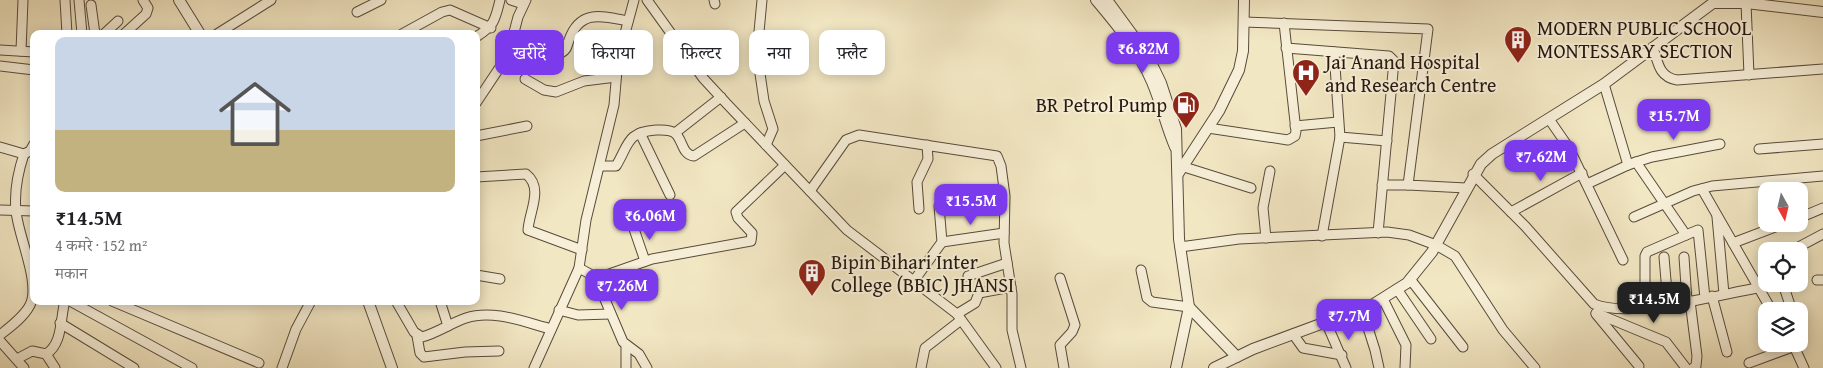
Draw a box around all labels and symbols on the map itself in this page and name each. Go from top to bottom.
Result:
place label: MODERN PUBLIC SCHOOL MONTESSARY SECTION [1537,13,1751,65]
building icon: MODERN PUBLIC SCHOOL MONTESSARY SECTION [1503,25,1533,64]
pin: ₹6.82M [1102,32,1184,74]
place label: Jai Anand Hospital and Research Centre [1322,47,1496,99]
hospital icon: Jai Anand Hospital and Research Centre [1291,58,1321,97]
place label: BR Petrol Pump [1036,90,1167,119]
fuel station icon: BR Petrol Pump [1171,90,1201,129]
pin: ₹15.7M [1633,98,1715,141]
pin: ₹7.62M [1500,140,1582,182]
north arrow [1758,182,1808,232]
pin: ₹15.5M [930,184,1012,226]
pin: ₹6.06M [609,198,691,241]
place label: Bipin Bihari Inter College (BBIC) JHANSI [831,247,1014,299]
building icon: Bipin Bihari Inter College (BBIC) JHANSI [797,258,827,297]
pin: ₹7.26M [581,268,663,311]
pin: ₹14.5M [1613,282,1695,324]
pin: ₹7.7M [1314,298,1384,341]

